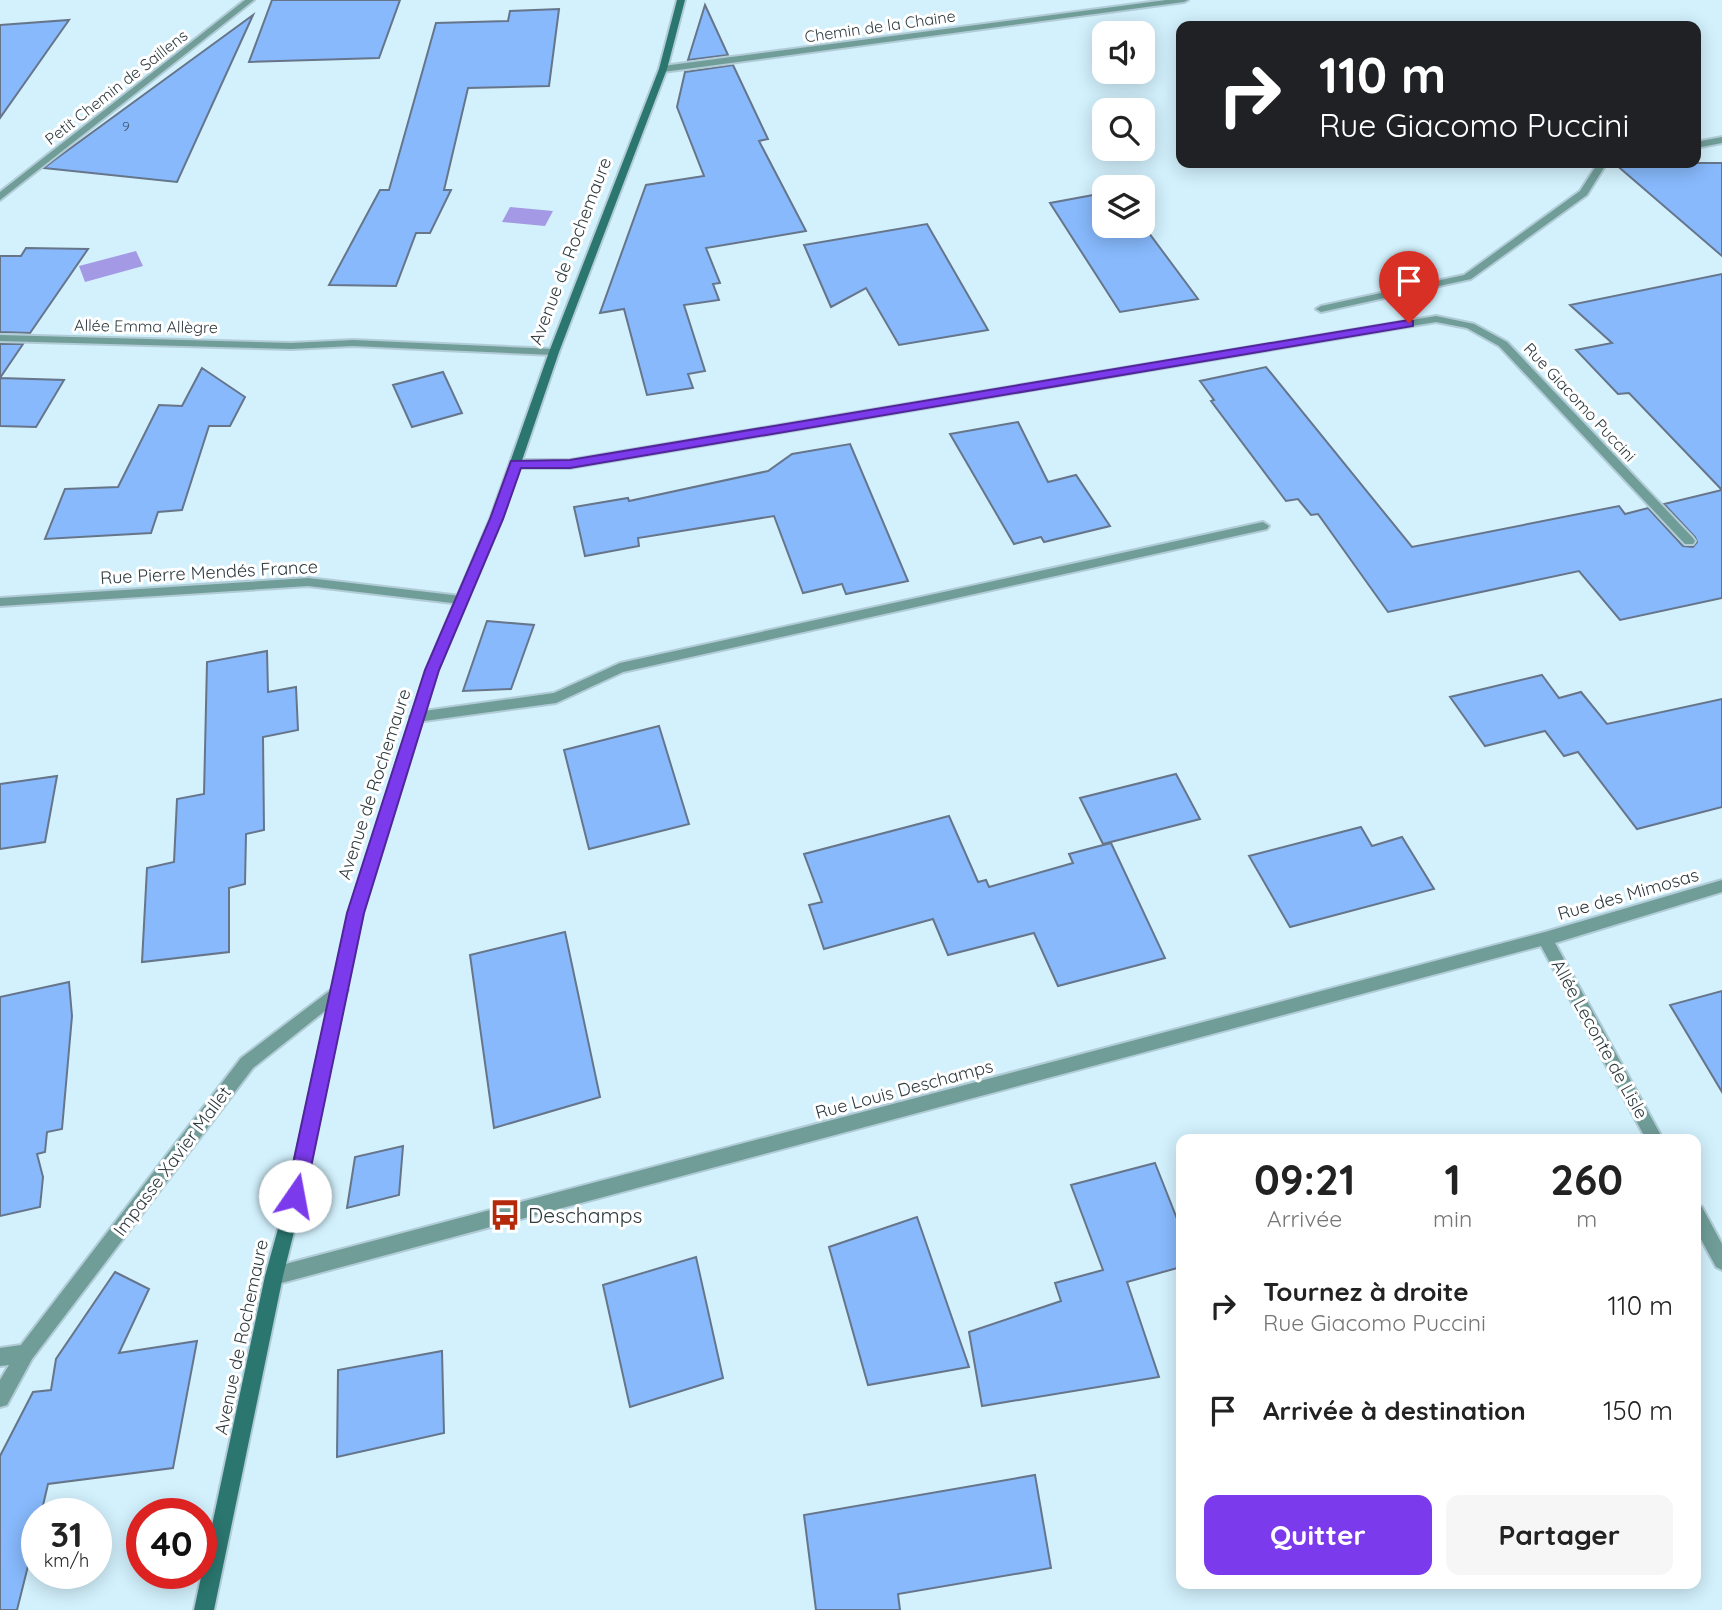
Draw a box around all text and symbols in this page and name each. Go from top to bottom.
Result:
street label: Chemin de la Chaine [803,6,957,46]
map controls [1092,21,1155,238]
button: sound [1092,21,1155,84]
street label: Petit Chemin de Saillens [41,25,191,149]
text: 110 m [1319,44,1446,105]
icon: right [1204,49,1295,140]
button: search [1092,98,1155,161]
text: Rue Giacomo Puccini [1319,105,1629,145]
house number: 9 [122,117,130,135]
street label: Avenue de Rochemaure [524,154,616,348]
button: layers [1092,175,1155,238]
pin [1379,251,1439,323]
icon: arrive [1390,262,1428,300]
street label: Allée Emma Allègre [74,315,218,337]
street label: Rue Giacomo Puccini [1520,338,1640,466]
street label: Rue Pierre Mendés France [100,555,318,589]
street label: Avenue de Rochemaure [332,686,416,882]
street label: Rue des Mimosas [1555,863,1701,925]
street label: Allée Leconte de Lisle [1547,955,1653,1123]
street label: Rue Louis Deschamps [813,1054,995,1124]
street label: Impasse Xavier Mallet [108,1081,236,1241]
text: 09:21 [1254,1153,1355,1206]
text: 1 [1445,1153,1461,1206]
text: 260 [1550,1153,1623,1206]
position arrow [258,1159,332,1233]
bus stop icon: Deschamps [488,1198,522,1232]
place label: Deschamps [528,1202,642,1228]
text: Arrivée [1267,1204,1342,1233]
text: min [1433,1204,1472,1233]
text: m [1576,1204,1597,1233]
street label: Avenue de Rochemaure [209,1237,273,1437]
text: Tournez à droite [1263,1275,1468,1308]
icon: right [1204,1287,1242,1325]
text: 110 m [1607,1289,1673,1322]
text: Rue Giacomo Puccini [1263,1308,1486,1337]
icon: arrive [1204,1392,1242,1430]
text: Arrivée à destination [1263,1394,1526,1427]
text: 150 m [1603,1394,1673,1427]
button: Quitter [1204,1495,1432,1575]
button: Partager [1446,1495,1673,1575]
speed limit sign: 40 [126,1498,217,1589]
text: 31 [50,1512,83,1556]
text: km/h [44,1549,89,1572]

